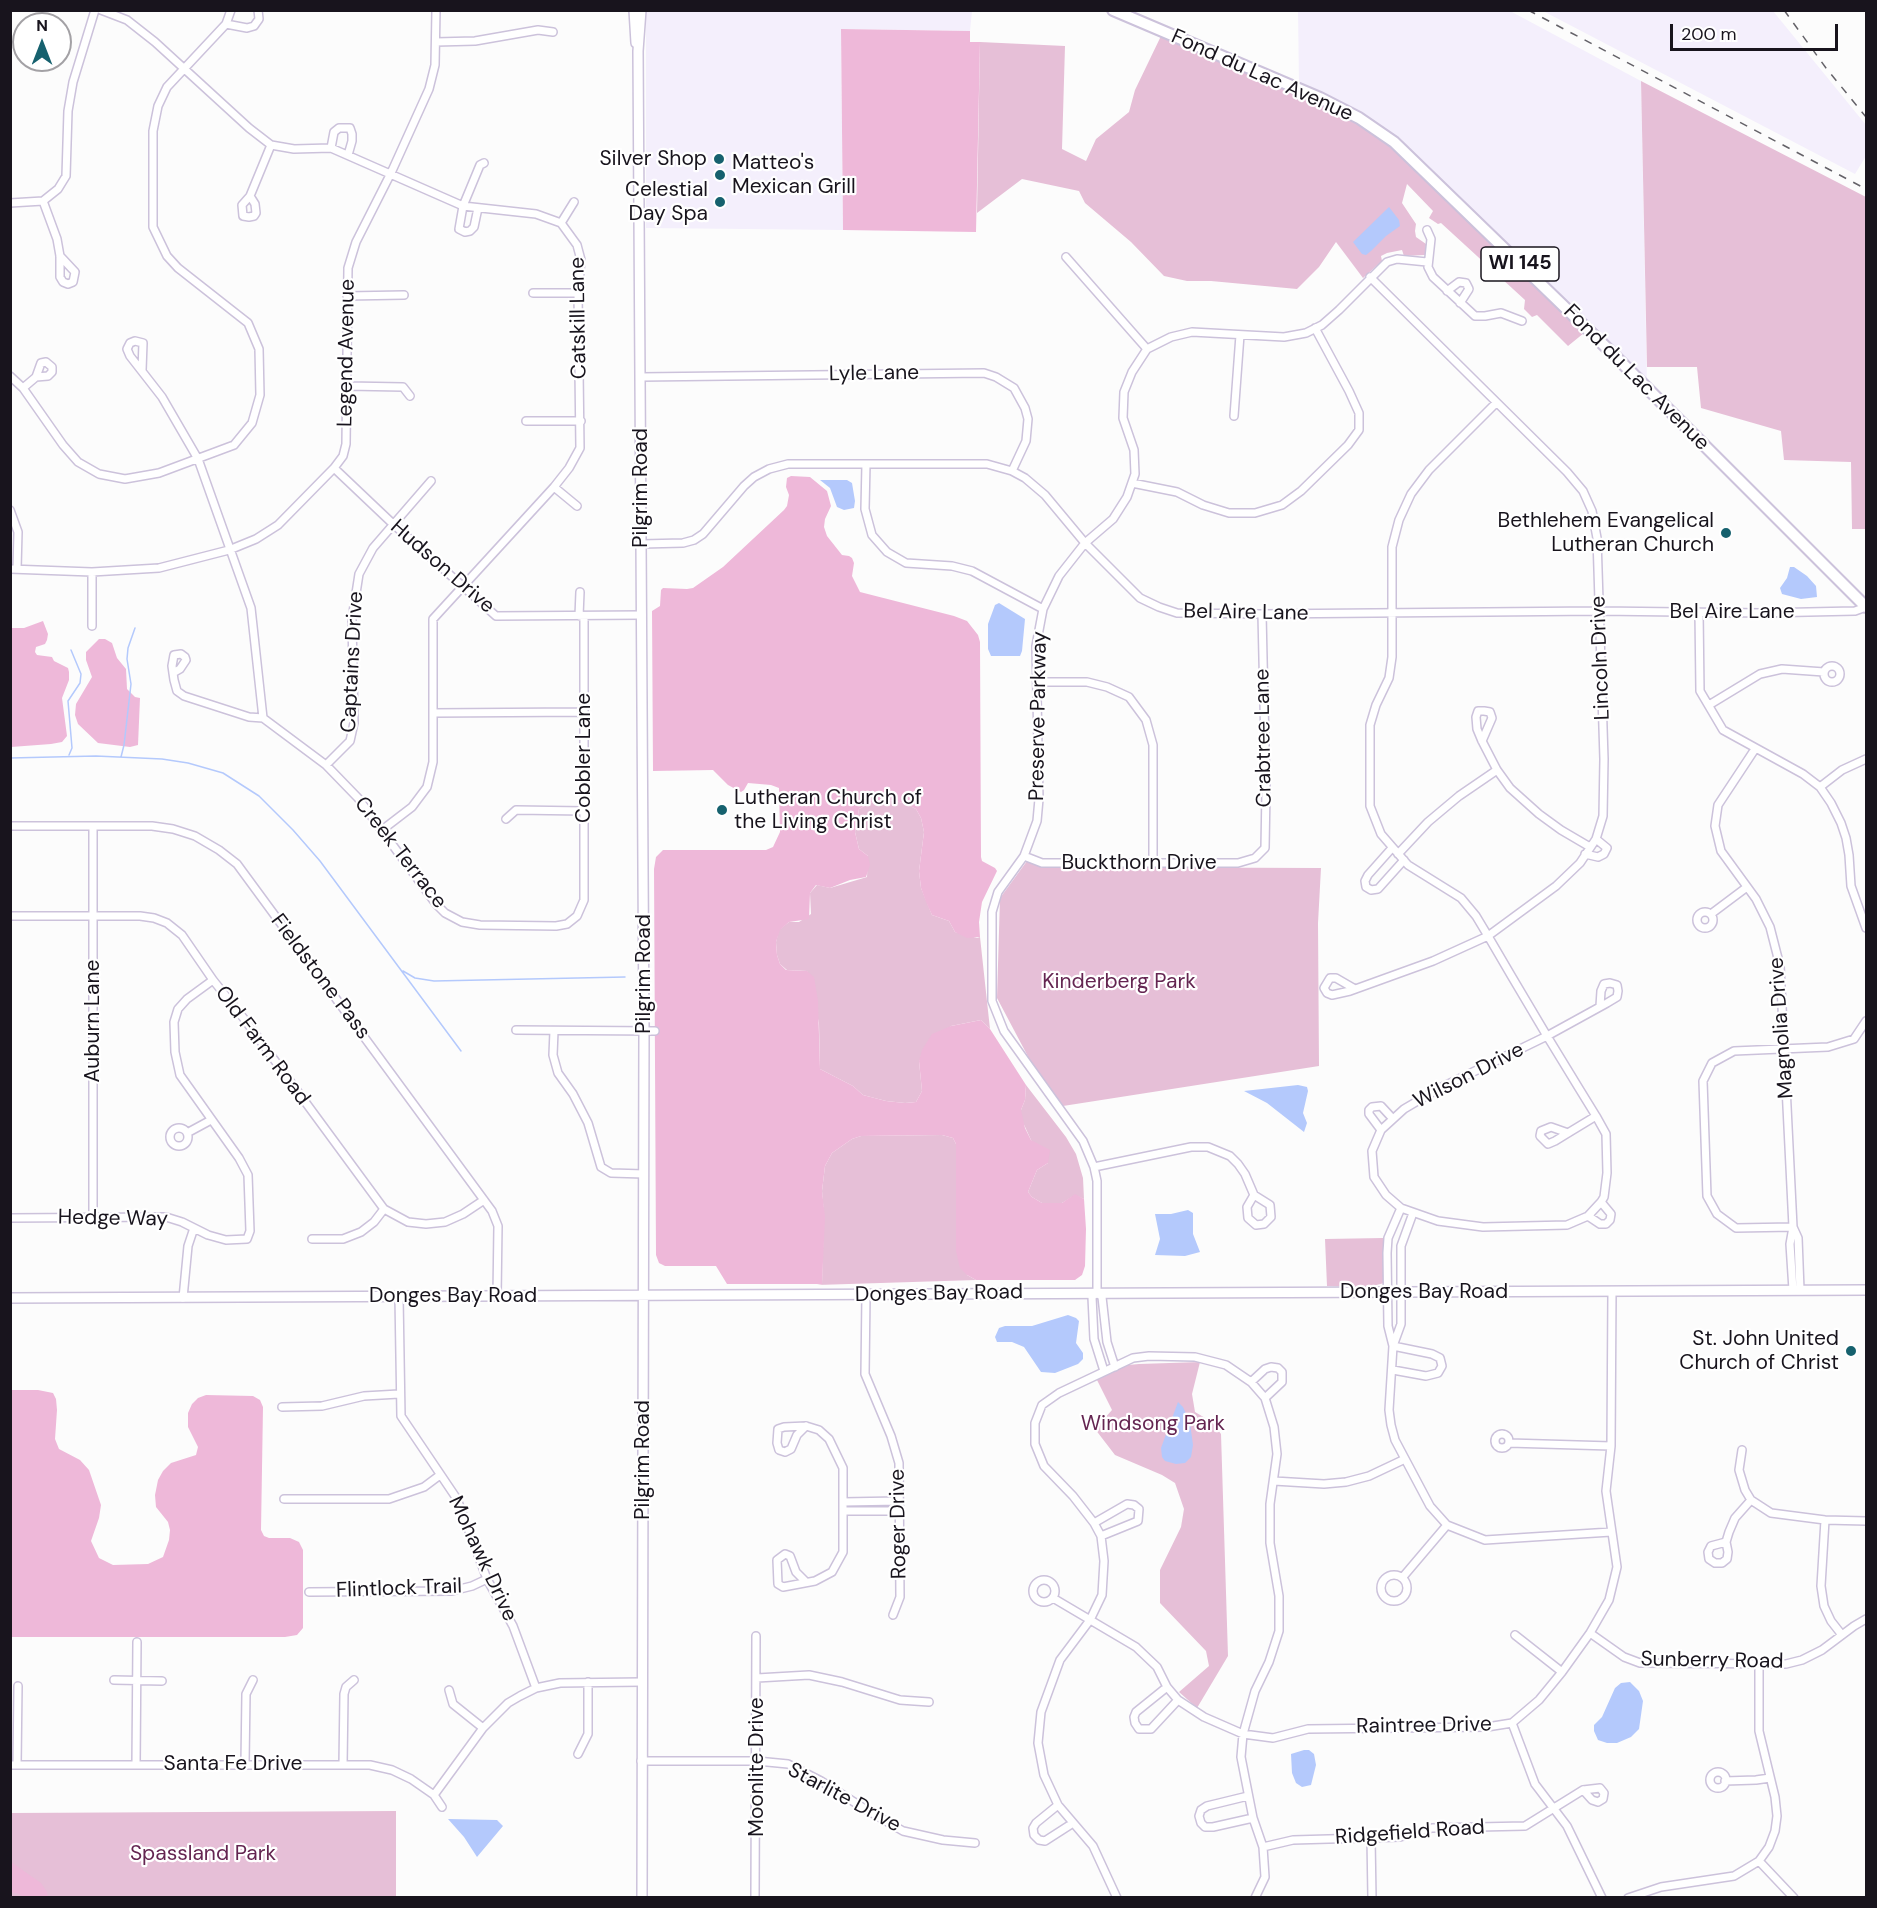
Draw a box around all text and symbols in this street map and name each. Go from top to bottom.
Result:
north arrow [12,12,72,72]
scale bar [1673,12,1841,50]
text: N [36,15,48,36]
text: 200 m [1681,22,1737,46]
street label: Fond du Lac Avenue [1167,25,1357,127]
place label: Silver Shop [599,146,707,172]
place label: Matteo's Mexican Grill [732,150,856,200]
marker: Silver Shop [712,152,726,166]
marker: Matteo's Mexican Grill [713,168,727,182]
place label: Celestial Day Spa [625,177,708,227]
marker: Celestial Day Spa [713,195,727,209]
road number: WI 145 [1481,247,1559,281]
street label: Catskill Lane [565,257,593,379]
street label: Legend Avenue [333,279,361,427]
street label: Fond du Lac Avenue [1558,300,1714,456]
street label: Lyle Lane [829,361,919,387]
street label: Pilgrim Road [628,428,654,548]
place label: Bethlehem Evangelical Lutheran Church [1498,508,1714,558]
street label: Hudson Drive [385,515,499,619]
marker: Bethlehem Evangelical Lutheran Church [1719,526,1733,540]
street label: Captains Drive [337,591,369,733]
street label: Lincoln Drive [1586,595,1616,721]
street label: Bel Aire Lane [1183,599,1309,627]
street label: Bel Aire Lane [1669,599,1795,625]
street label: Preserve Parkway [1025,631,1053,801]
street label: Crabtree Lane [1250,669,1278,807]
street label: Cobbler Lane [571,693,597,823]
place label: Lutheran Church of the Living Christ [734,785,922,835]
street label: Creek Terrace [348,792,452,914]
marker: Lutheran Church of the Living Christ [715,803,729,817]
street label: Buckthorn Drive [1061,850,1217,876]
street label: Fieldstone Pass [265,909,375,1045]
street label: Pilgrim Road [631,914,657,1034]
street label: Magnolia Drive [1764,956,1800,1100]
street label: Auburn Lane [80,960,106,1082]
park label: Kinderberg Park [1042,969,1196,995]
street label: Old Farm Road [209,981,315,1111]
street label: Wilson Drive [1410,1037,1528,1115]
street label: Hedge Way [58,1205,168,1233]
street label: Donges Bay Road [1340,1279,1508,1305]
street label: Donges Bay Road [855,1280,1023,1308]
street label: Donges Bay Road [369,1283,537,1309]
place label: St. John United Church of Christ [1679,1326,1839,1376]
marker: St. John United Church of Christ [1844,1344,1858,1358]
street label: Pilgrim Road [630,1400,656,1520]
park label: Windsong Park [1081,1411,1225,1437]
street label: Roger Drive [885,1469,913,1579]
street label: Mohawk Drive [442,1492,522,1626]
street label: Flintlock Trail [336,1574,462,1604]
street label: Sunberry Road [1640,1647,1784,1675]
street label: Moonlite Drive [744,1697,770,1837]
street label: Raintree Drive [1356,1712,1492,1740]
street label: Santa Fe Drive [164,1751,302,1777]
street label: Starlite Drive [783,1758,905,1838]
street label: Ridgefield Road [1334,1815,1486,1851]
park label: Spassland Park [130,1841,276,1867]

